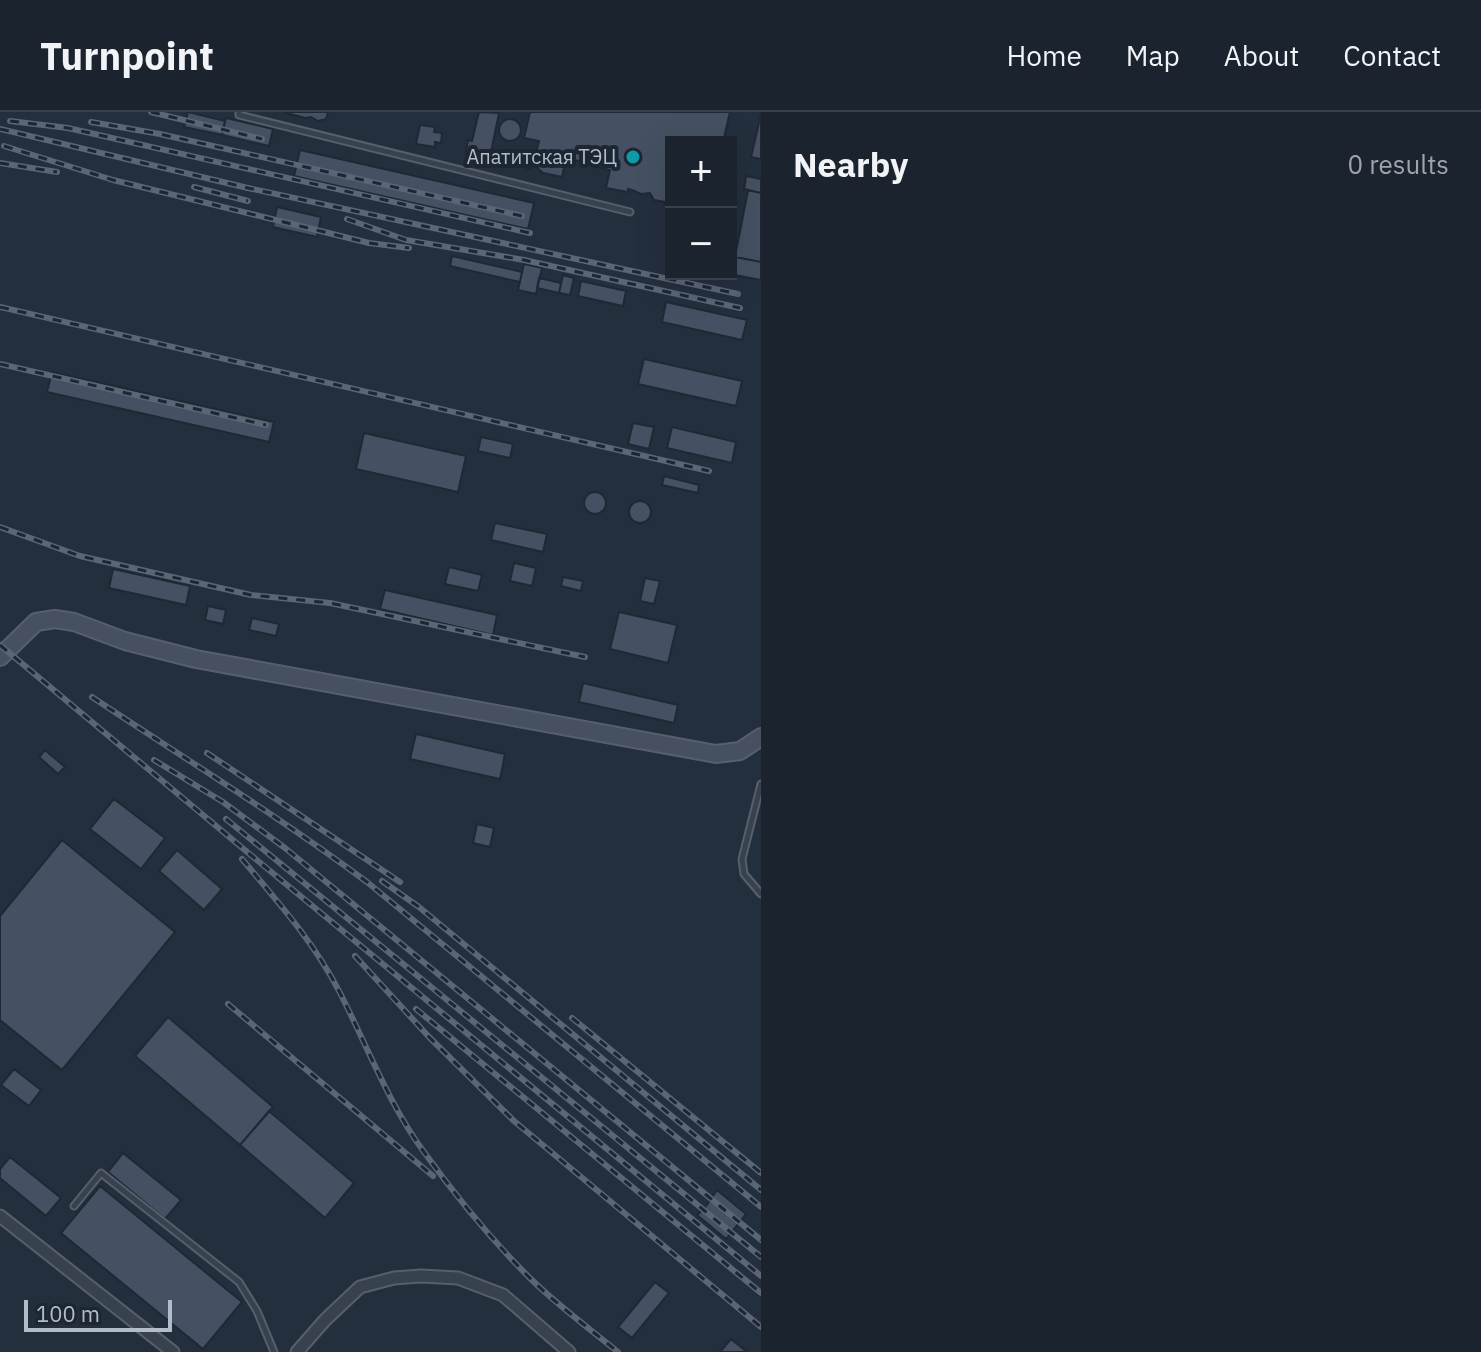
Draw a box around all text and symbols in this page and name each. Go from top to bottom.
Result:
text: Turnpoint [40,31,214,80]
text: Home [1006,37,1082,74]
text: Map [1126,37,1180,74]
text: About [1224,37,1299,74]
text: Contact [1343,37,1441,74]
map controls [665,136,737,280]
button: + [665,136,737,208]
text: Nearby [793,142,908,186]
place label: Апатитская ТЭЦ [466,143,617,170]
text: 0 results [1347,147,1449,181]
marker: Апатитская ТЭЦ [624,148,642,166]
button: − [665,208,737,280]
scale bar [24,1296,172,1332]
text: 100 m [36,1299,100,1328]

